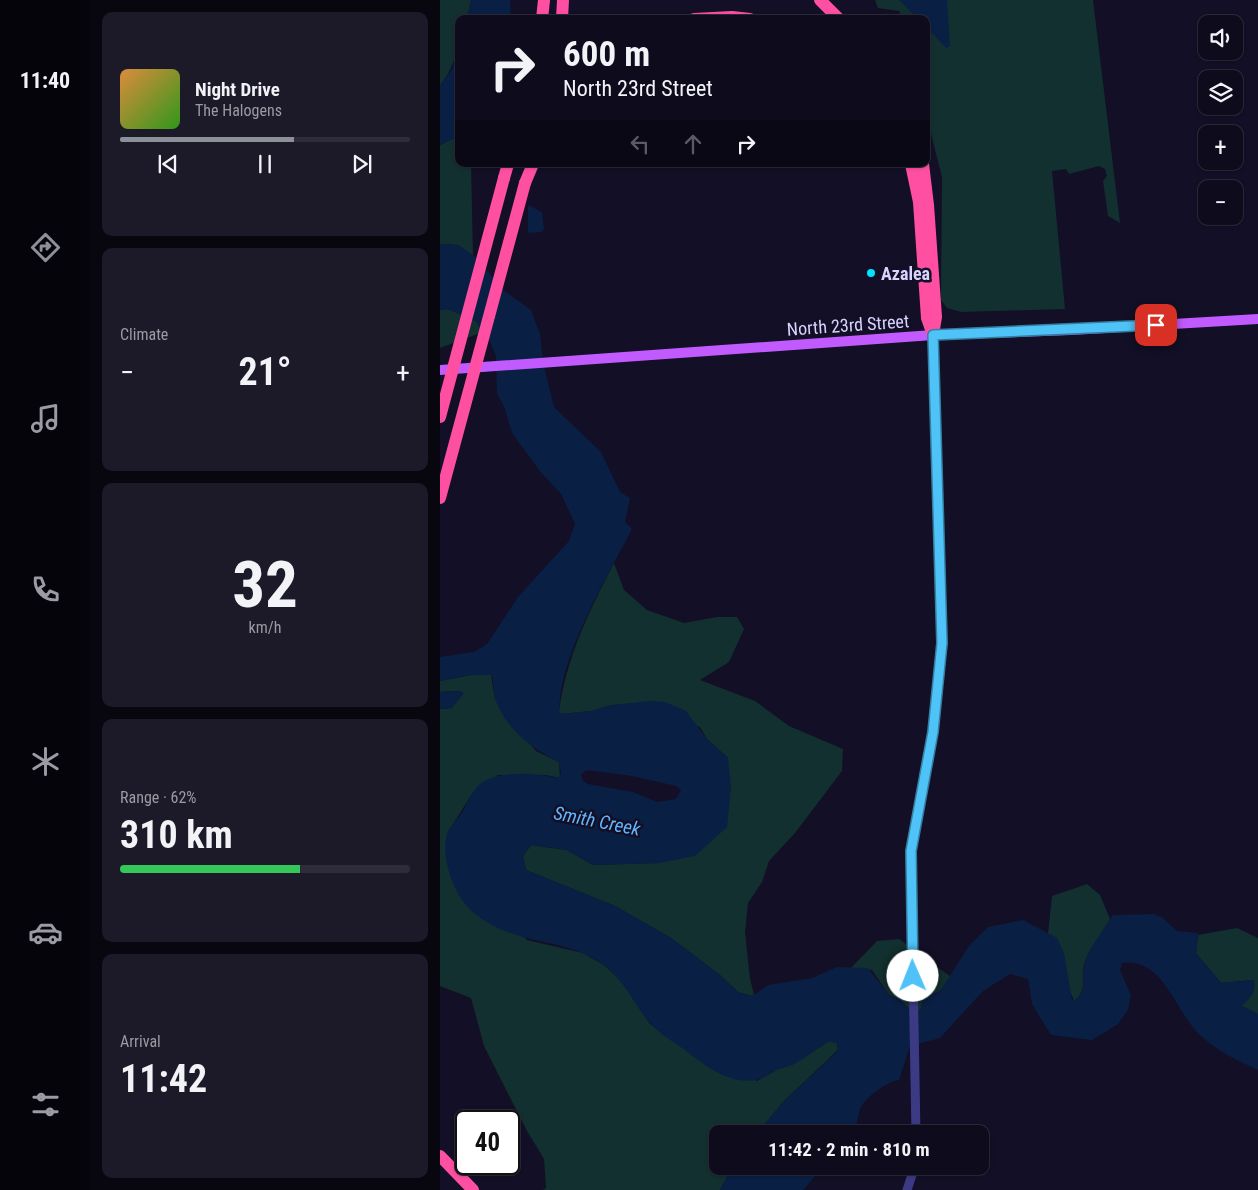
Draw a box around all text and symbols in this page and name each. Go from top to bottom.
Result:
map controls [1198,15,1243,225]
button: sound [1198,15,1243,60]
text: 600 m [563,34,650,75]
icon: right [480,35,545,100]
text: 11:40 [20,68,70,93]
button: layers [1198,70,1243,115]
text: North 23rd Street [563,76,713,101]
text: Night Drive [195,78,280,101]
text: The Halogens [195,101,282,120]
button: + [1198,125,1243,170]
icon: left [626,130,654,158]
icon: ahead [679,130,707,158]
icon: right [732,130,760,158]
icon: previous [154,150,182,178]
icon: pause [251,150,279,178]
icon: next [348,150,376,178]
button: − [1198,180,1243,225]
icon: directions [28,230,63,265]
place label: Azalea [881,263,930,284]
marker: Azalea [865,267,877,279]
pin [1135,304,1177,346]
street label: North 23rd Street [786,310,910,340]
icon: arrive [1142,311,1170,339]
text: Climate [120,325,168,344]
text: 21° [238,350,292,394]
text: − [120,356,134,389]
text: + [396,356,410,389]
icon: music [28,401,63,436]
text: 32 [232,547,298,623]
icon: phone [28,572,63,607]
text: km/h [249,618,281,637]
icon: climate [28,744,63,779]
text: Range · 62% [120,788,196,807]
water label: Smith Creek [552,801,643,841]
text: 310 km [120,813,233,857]
icon: car [28,915,63,950]
position arrow [886,949,938,1001]
text: Arrival [120,1032,161,1051]
text: 11:42 [120,1057,207,1101]
icon: filters [28,1087,63,1122]
speed limit sign: 40 [455,1110,520,1175]
text: 11:42 · 2 min · 810 m [768,1138,930,1161]

